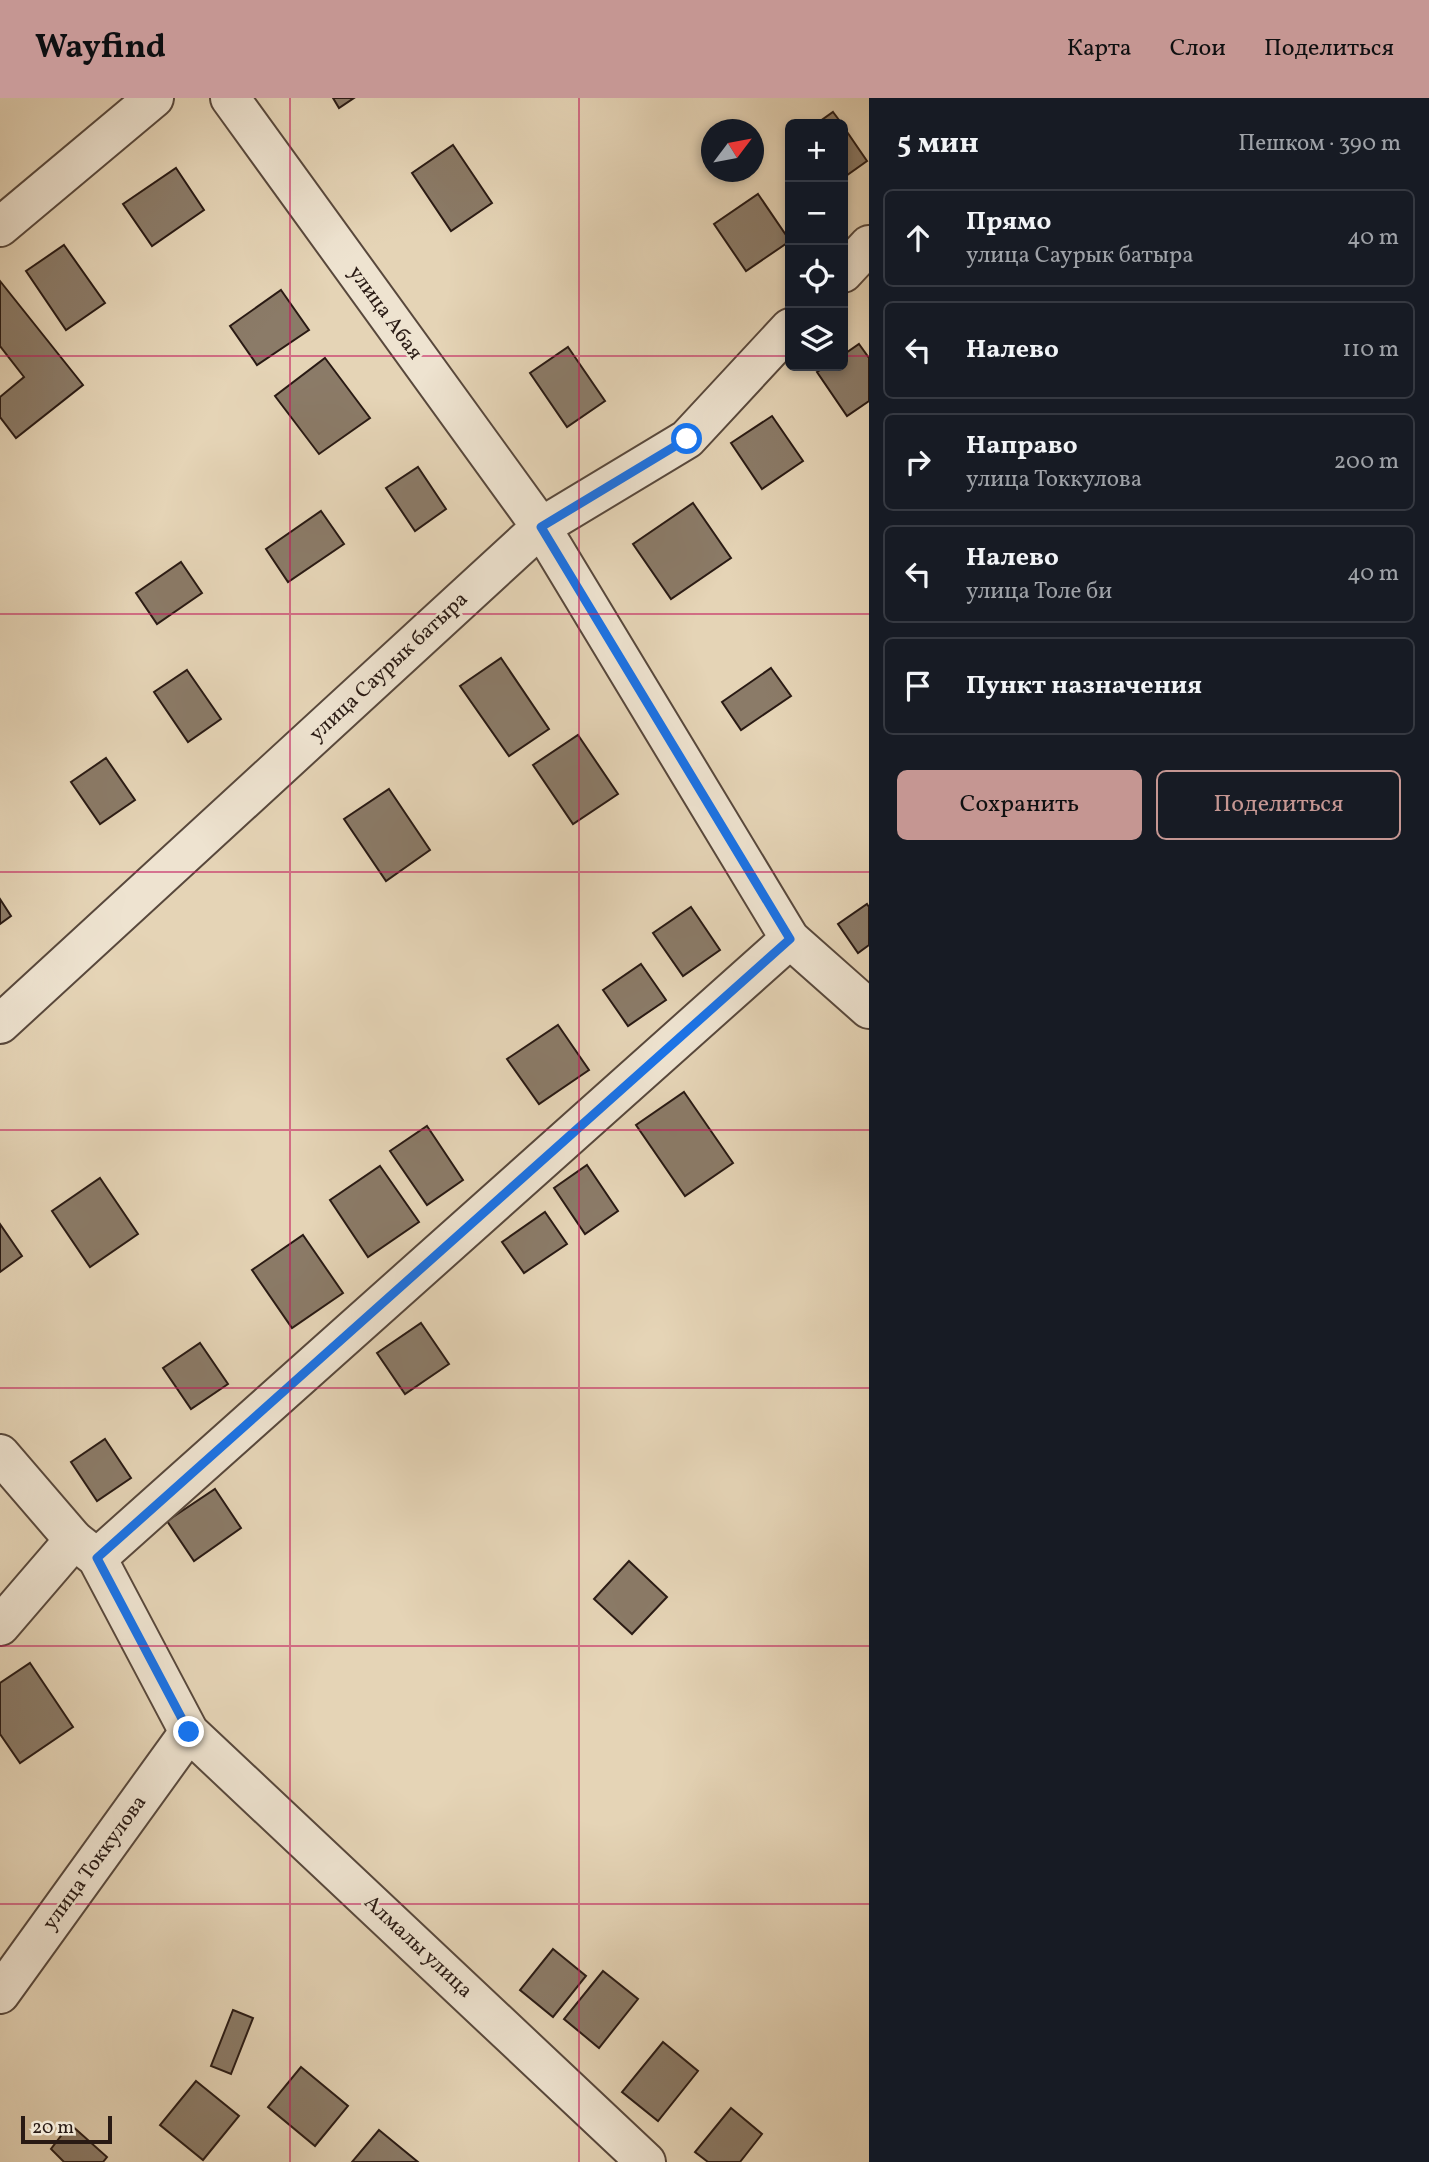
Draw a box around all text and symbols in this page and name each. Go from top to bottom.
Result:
text: Wayfind [35,26,166,72]
text: Карта [1067,32,1132,66]
text: Слои [1170,32,1226,66]
text: Поделиться [1264,32,1394,66]
north arrow [701,119,764,182]
map controls [785,119,848,371]
button: + [785,119,848,182]
text: 5 мин [897,123,979,165]
text: Пешком · 390 m [1238,128,1401,160]
button: − [785,182,848,245]
text: Прямо [966,204,1051,240]
icon: ahead [899,219,937,257]
text: 40 m [1347,222,1399,254]
text: улица Саурык батыра [966,240,1194,272]
button: locate [785,245,848,308]
street label: улица Абая [341,260,429,366]
button: layers [785,308,848,371]
icon: left [899,331,937,369]
text: Налево [966,332,1059,368]
text: 110 m [1342,334,1399,366]
route start [671,423,702,454]
text: Направо [966,428,1078,464]
icon: right [899,443,937,481]
text: 200 m [1334,446,1399,478]
text: улица Токкулова [966,464,1142,496]
text: Налево [966,540,1059,576]
icon: left [899,555,937,593]
text: 40 m [1347,558,1399,590]
text: улица Толе би [966,576,1112,608]
street label: улица Саурык батыра [303,586,475,748]
icon: arrive [899,667,937,705]
text: Пункт назначения [966,668,1202,704]
button: Сохранить [897,770,1142,840]
button: Поделиться [1156,770,1401,840]
route end [173,1716,204,1747]
street label: улица Токкулова [36,1789,154,1937]
street label: Алмалы улица [357,1889,479,2005]
scale bar [21,2113,112,2145]
text: 20 m [32,2115,74,2141]

